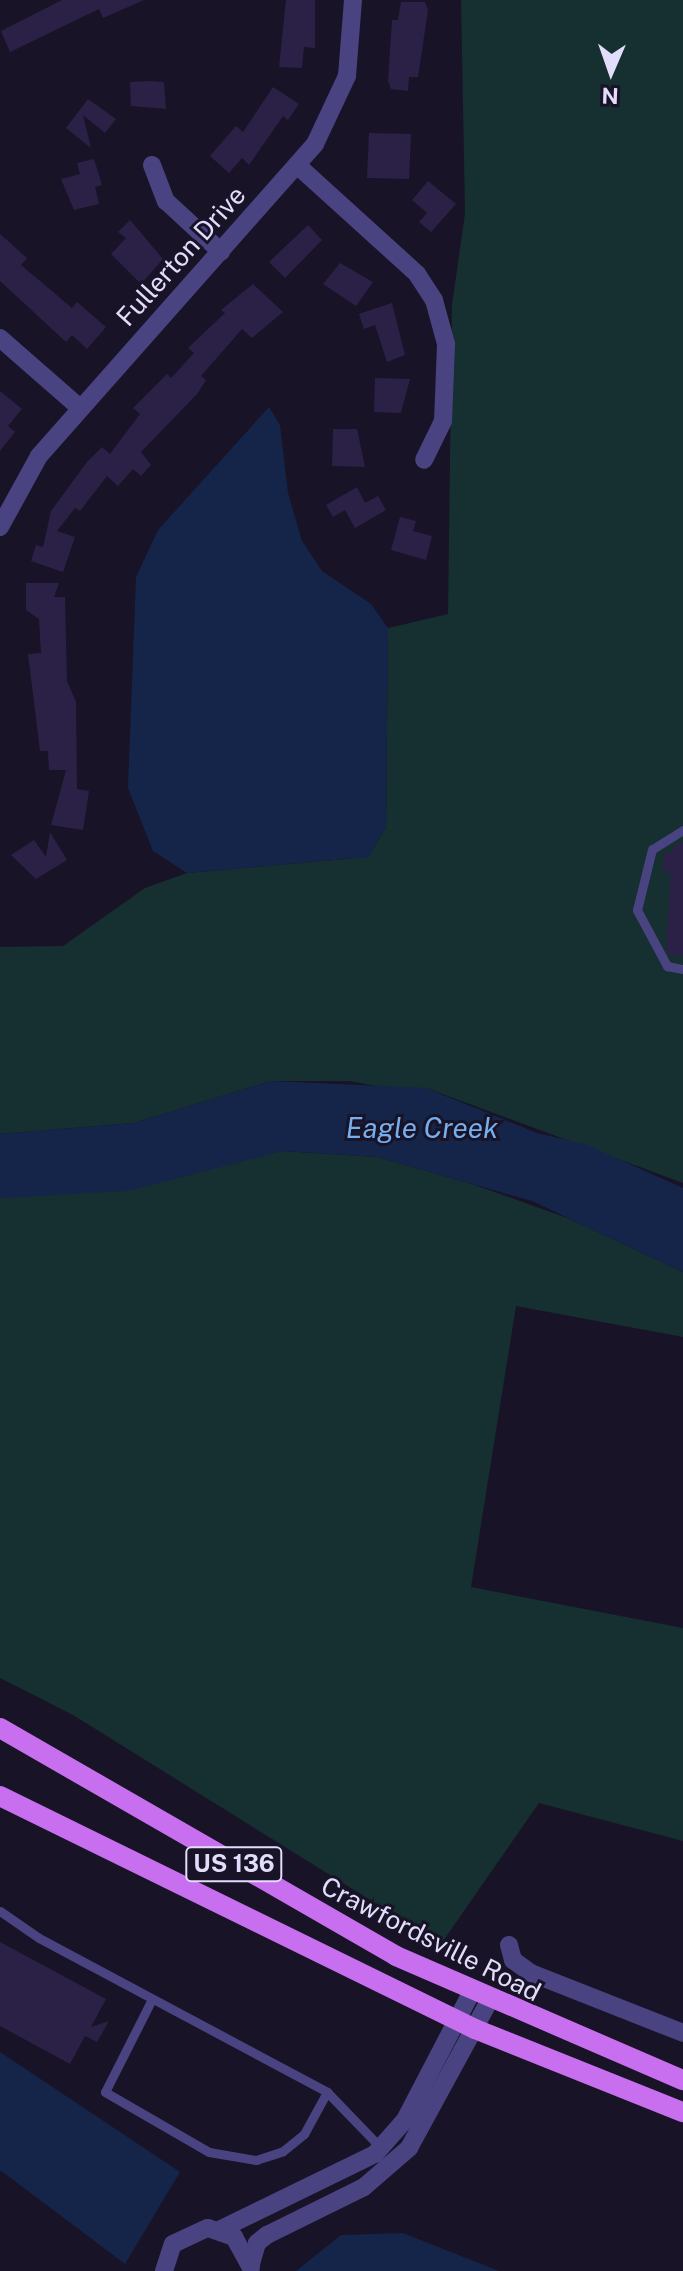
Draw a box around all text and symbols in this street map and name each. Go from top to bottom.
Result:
north arrow [571,32,651,112]
text: N [601,83,619,109]
street label: Fullerton Drive [110,180,252,332]
water label: Eagle Creek [346,1111,498,1145]
road number: US 136 [184,1844,284,1884]
street label: Crawfordsville Road [316,1870,546,2008]

